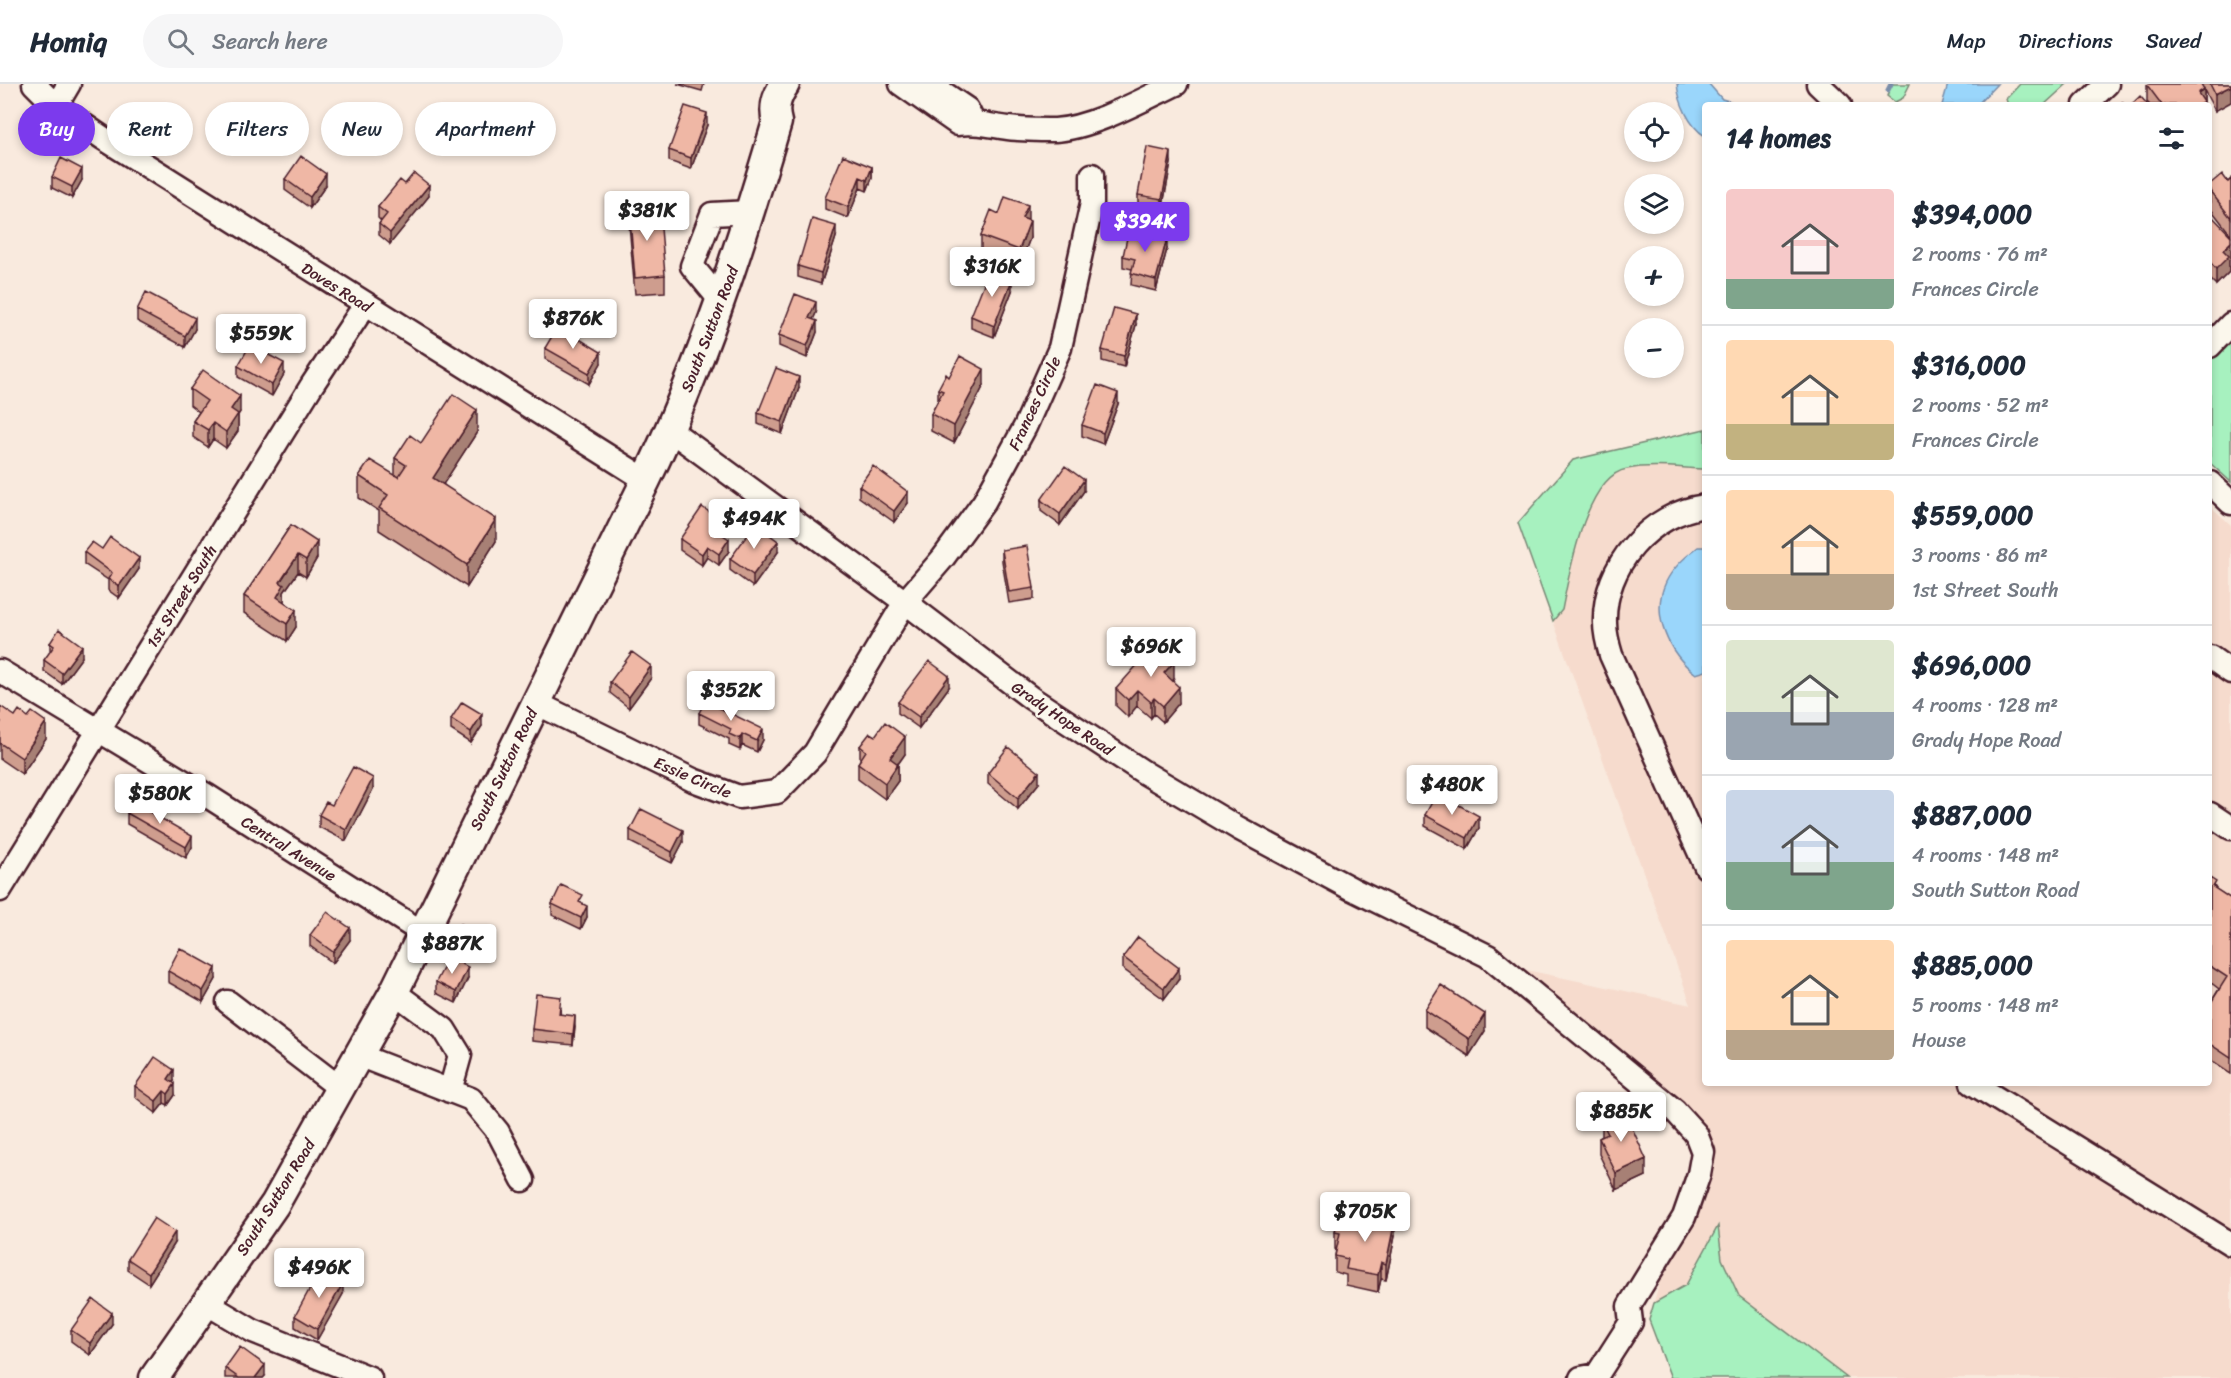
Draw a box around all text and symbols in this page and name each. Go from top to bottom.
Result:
search box [143,14,563,68]
text: Homiq [30,17,107,66]
text: Search here [212,22,328,61]
text: Map [1947,22,1985,60]
text: Directions [2018,22,2113,60]
text: Saved [2146,22,2201,60]
icon: search [164,25,197,58]
chip: Buy [18,102,95,156]
chip: Rent [107,102,193,156]
chip: Filters [205,102,309,156]
chip: New [321,102,403,156]
chip: Apartment [415,102,556,156]
map controls [1624,102,1684,378]
button: locate [1624,102,1684,162]
text: 14 homes [1726,115,1831,161]
icon: filters [2155,122,2188,155]
button: layers [1624,174,1684,234]
pin: $381K [605,191,689,242]
text: $394,000 [1912,191,2032,237]
text: $381K [618,193,676,228]
pin: $394K [1103,202,1187,253]
text: $394K [1114,204,1176,239]
icon: home [1774,213,1846,285]
text: 2 rooms · 76 m² [1912,237,2048,272]
button: + [1624,246,1684,306]
pin: $316K [950,247,1034,298]
text: $316K [964,249,1020,284]
street label: Doves Road [296,254,379,321]
street label: South Sutton Road [672,260,747,397]
text: Frances Circle [1912,272,2039,307]
pin: $876K [531,299,615,350]
text: $876K [543,301,603,336]
pin: $559K [219,314,303,365]
text: $559K [230,316,292,351]
button: − [1624,318,1684,378]
text: $316,000 [1912,342,2026,388]
street label: Frances Circle [1000,351,1069,455]
icon: home [1774,364,1846,436]
text: 2 rooms · 52 m² [1912,388,2049,423]
text: Frances Circle [1912,423,2039,458]
text: $559,000 [1912,492,2034,538]
pin: $494K [712,499,796,550]
text: $494K [723,501,785,536]
icon: home [1774,514,1846,586]
text: 3 rooms · 86 m² [1912,538,2048,573]
street label: 1st Street South [138,539,225,654]
text: 1st Street South [1912,573,2059,608]
pin: $696K [1109,627,1193,678]
text: $696K [1121,629,1181,664]
text: $696,000 [1912,642,2031,688]
icon: home [1774,664,1846,736]
pin: $352K [689,671,773,722]
text: $352K [701,673,761,708]
street label: Grady Hope Road [1005,673,1122,765]
text: 4 rooms · 128 m² [1912,688,2058,723]
street label: South Sutton Road [461,702,546,835]
text: Grady Hope Road [1912,723,2061,758]
street label: Essie Circle [649,748,736,807]
pin: $480K [1410,765,1494,816]
text: $480K [1421,767,1483,802]
pin: $580K [118,774,202,825]
text: $580K [129,776,191,811]
text: $887,000 [1912,792,2032,838]
street label: Central Avenue [235,807,342,889]
icon: home [1774,814,1846,886]
text: 4 rooms · 148 m² [1912,838,2059,873]
text: South Sutton Road [1912,873,2079,908]
pin: $887K [410,924,494,975]
text: $887K [421,926,483,961]
text: $885,000 [1912,942,2033,988]
icon: home [1774,964,1846,1036]
text: 5 rooms · 148 m² [1912,988,2059,1023]
text: House [1912,1023,1966,1058]
pin: $885K [1579,1092,1663,1143]
text: $885K [1590,1094,1652,1129]
street label: South Sutton Road [228,1132,324,1261]
pin: $705K [1323,1192,1407,1243]
text: $705K [1334,1194,1396,1229]
pin: $496K [277,1248,361,1299]
text: $496K [288,1250,350,1285]

